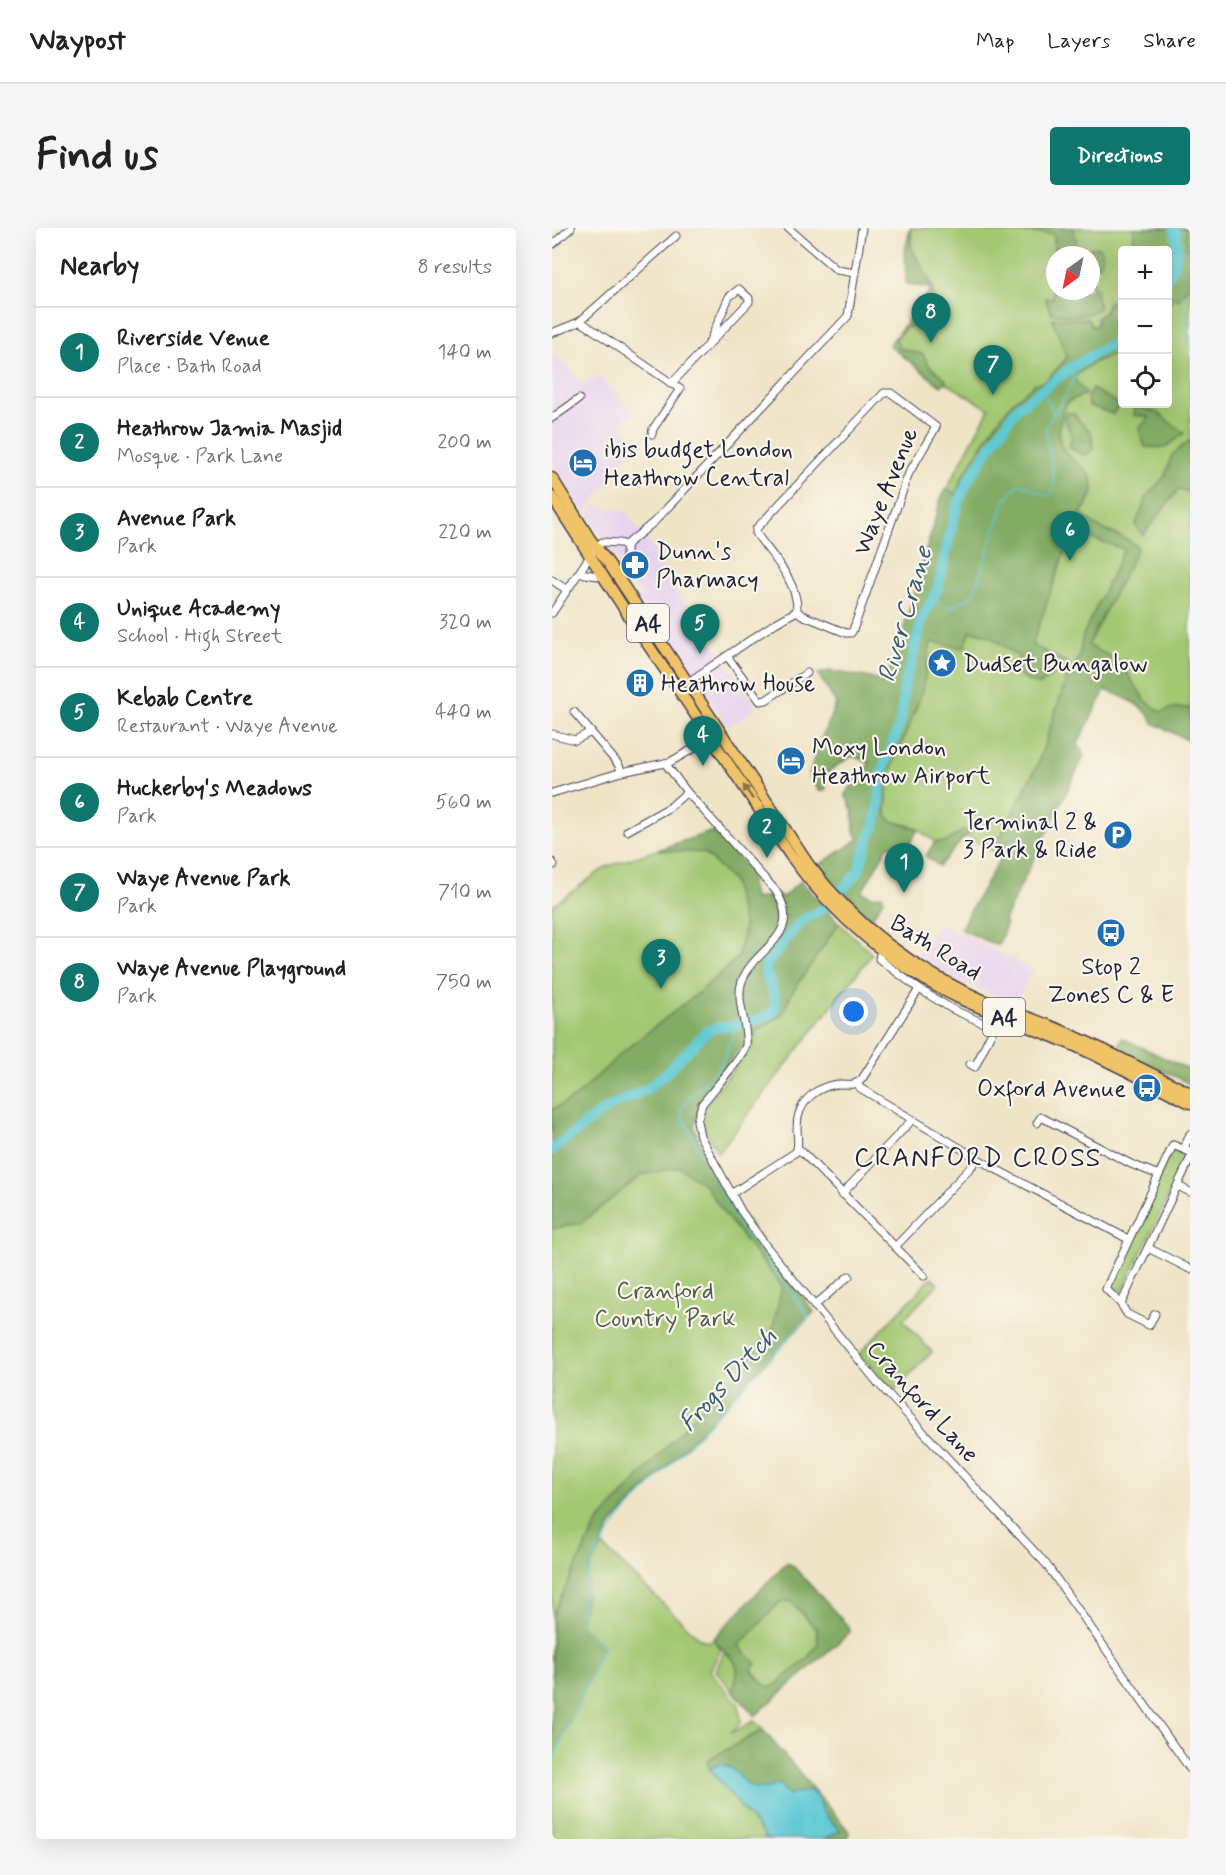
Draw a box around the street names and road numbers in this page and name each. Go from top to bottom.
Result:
street label: Waye Avenue [847,423,926,560]
road number: A4 [627,604,669,642]
street label: Bath Road [884,908,987,989]
road number: A4 [983,998,1025,1036]
street label: Cranford Lane [857,1335,985,1471]

